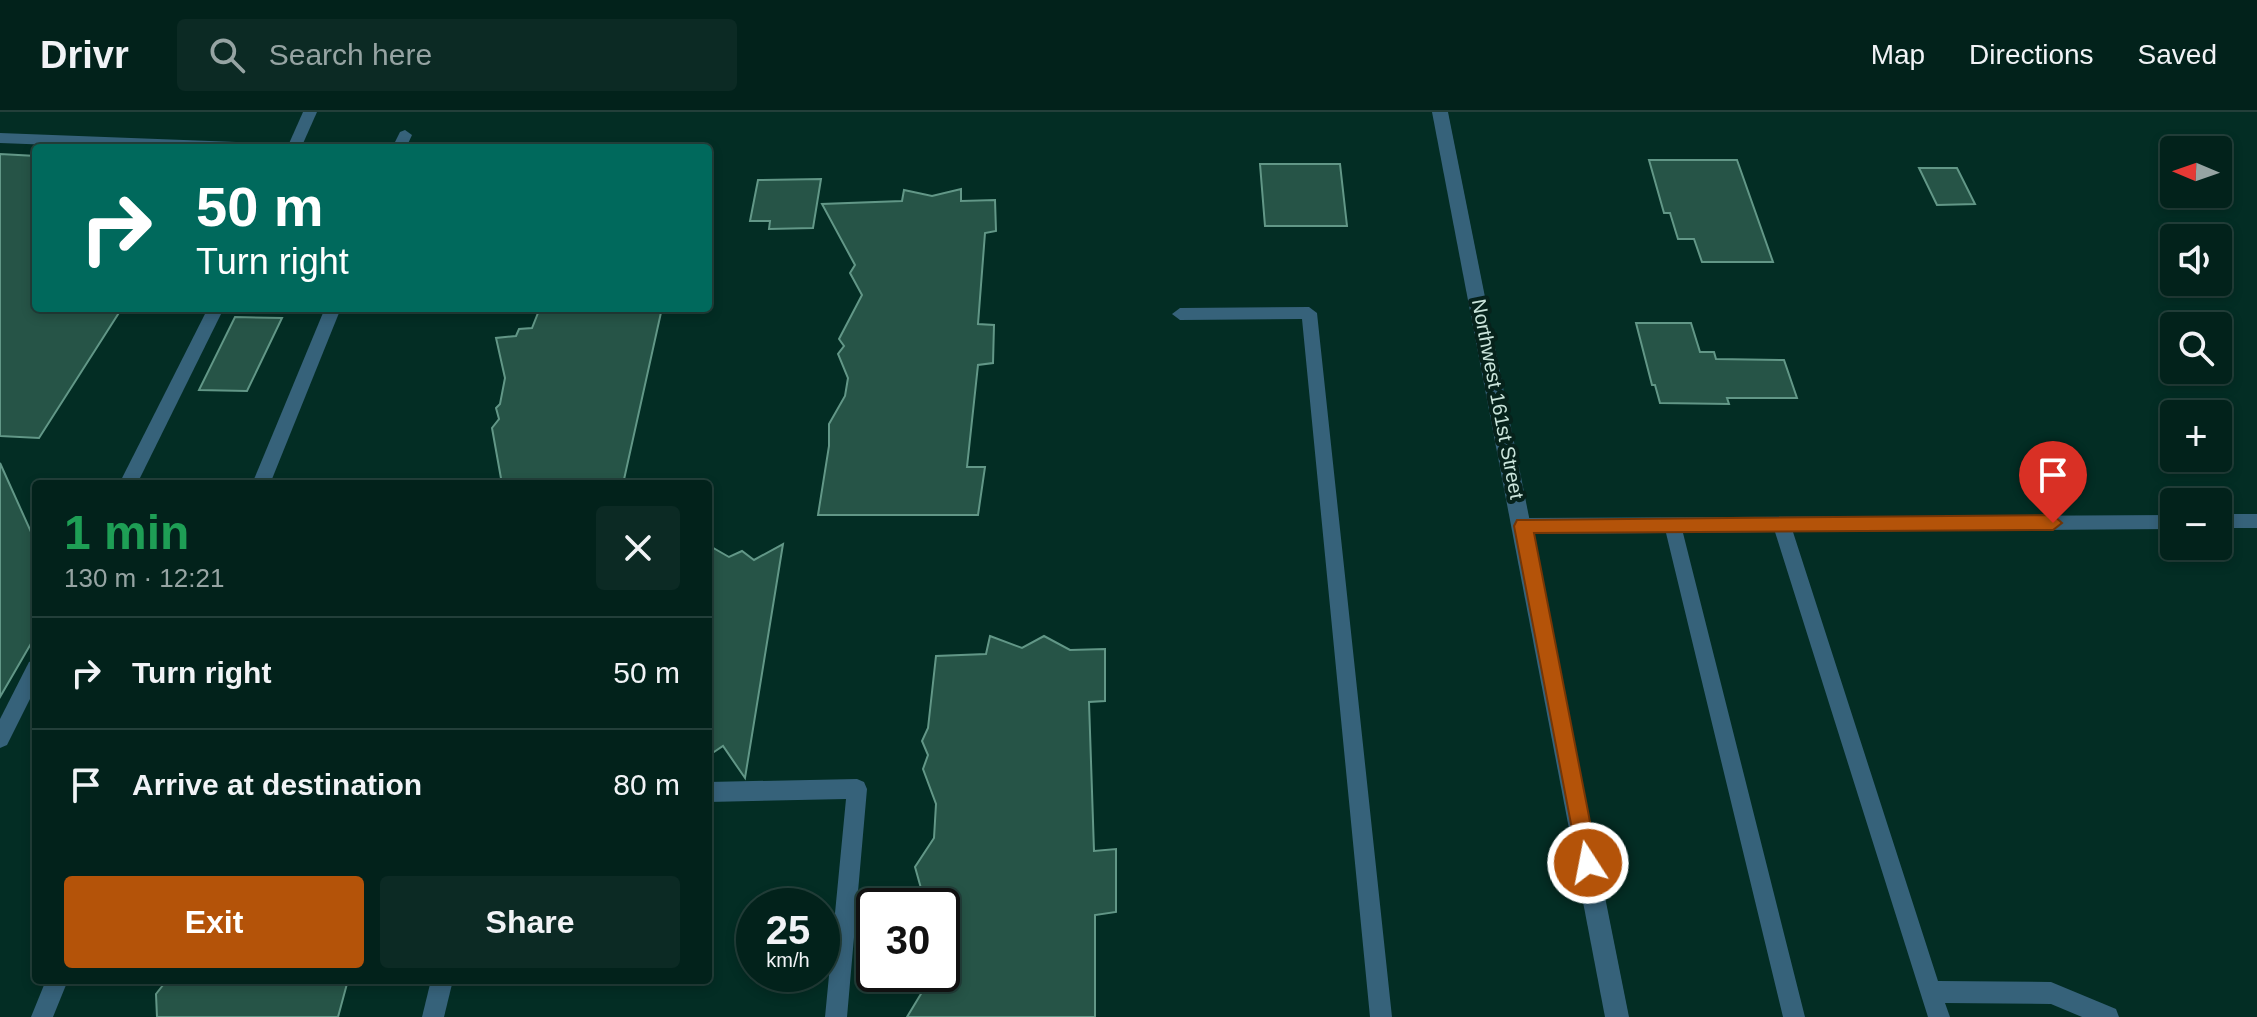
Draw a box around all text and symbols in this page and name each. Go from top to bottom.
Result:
search box [177,19,737,91]
icon: search [205,33,249,77]
text: Drivr [40,34,129,76]
text: Search here [269,38,432,71]
text: Map [1871,39,1925,70]
text: Directions [1969,39,2094,70]
text: Saved [2138,39,2217,70]
north arrow [2160,136,2232,208]
map controls [2160,136,2232,560]
text: 50 m [196,175,324,238]
icon: right [64,176,168,280]
button: sound [2160,224,2232,296]
text: Turn right [196,241,349,282]
street label: Northwest 161st Street [1468,297,1528,501]
button: search [2160,312,2232,384]
button: + [2160,400,2232,472]
pin [2019,441,2087,523]
icon: arrive [2031,453,2075,497]
button: − [2160,488,2232,560]
text: 1 min [64,506,189,559]
button: close [596,506,680,590]
text: 130 m · 12:21 [64,563,224,593]
icon: right [64,651,108,695]
text: Turn right [132,656,271,689]
text: 50 m [613,656,680,689]
icon: arrive [64,763,108,807]
text: Arrive at destination [132,768,422,801]
text: 80 m [613,768,680,801]
position arrow [1546,821,1630,905]
button: Exit [64,876,364,968]
button: Share [380,876,680,968]
speed limit sign: 30 [856,888,960,992]
text: 25 [766,908,810,952]
text: km/h [766,949,810,971]

